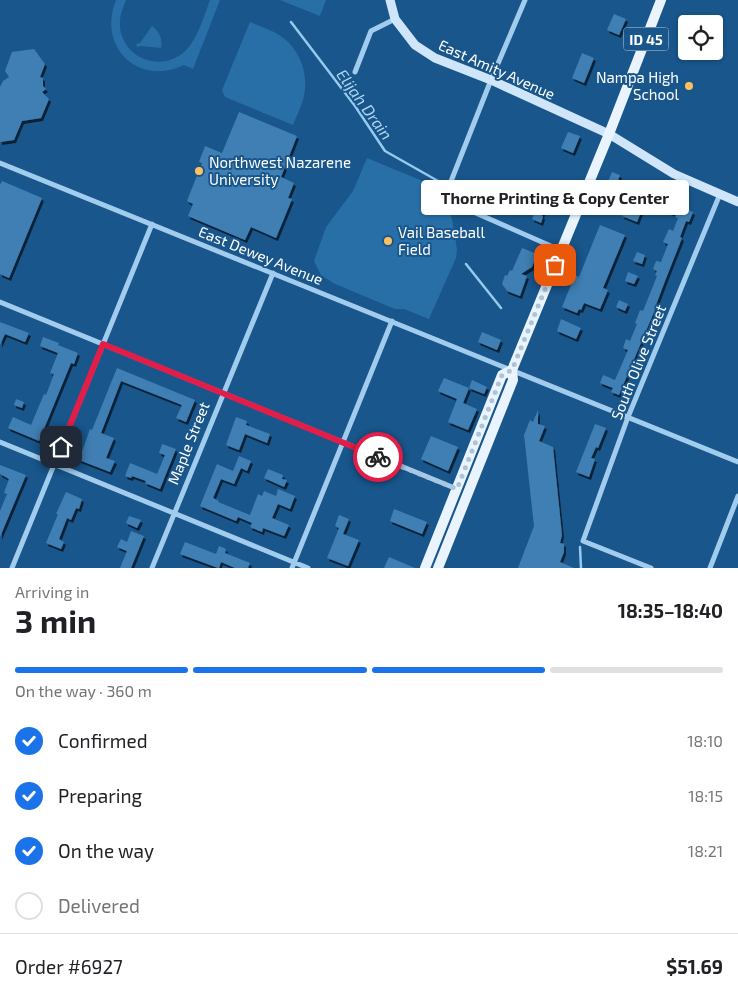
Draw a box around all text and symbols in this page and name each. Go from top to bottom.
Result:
map controls [678,15,723,60]
button: locate [678,15,723,60]
road number: ID 45 [624,28,668,50]
street label: East Amity Avenue [436,35,558,103]
water label: Elijah Drain [332,65,397,144]
place label: Nampa High School [596,68,680,103]
marker: Nampa High School [683,80,695,92]
place label: Northwest Nazarene University [209,153,351,188]
marker: Northwest Nazarene University [193,165,205,177]
callout: Thorne Printing & Copy Center [421,180,689,215]
text: Thorne Printing & Copy Center [441,188,669,207]
street label: East Dewey Avenue [196,222,326,288]
place label: Vail Baseball Field [398,223,486,258]
marker: Vail Baseball Field [382,235,394,247]
pin [534,244,576,286]
icon: bag [541,251,569,279]
street label: South Olive Street [607,302,669,422]
street label: Maple Street [163,399,213,487]
pin [40,426,82,468]
courier [353,432,403,482]
icon: home [47,433,75,461]
icon: bike [364,443,392,471]
text: Arriving in [15,582,89,601]
text: 18:35–18:40 [618,599,723,622]
text: 3 min [15,601,96,639]
text: On the way · 360 m [15,681,152,700]
icon: check [15,727,43,755]
text: Confirmed [58,729,148,752]
text: 18:10 [687,731,723,750]
icon: check [15,782,43,810]
text: Preparing [58,784,142,807]
text: 18:15 [688,786,723,805]
icon: check [15,837,43,865]
text: On the way [58,839,154,862]
text: 18:21 [688,841,723,860]
text: Delivered [58,894,140,917]
text: Order #6927 [15,955,123,978]
text: $51.69 [666,955,723,978]

